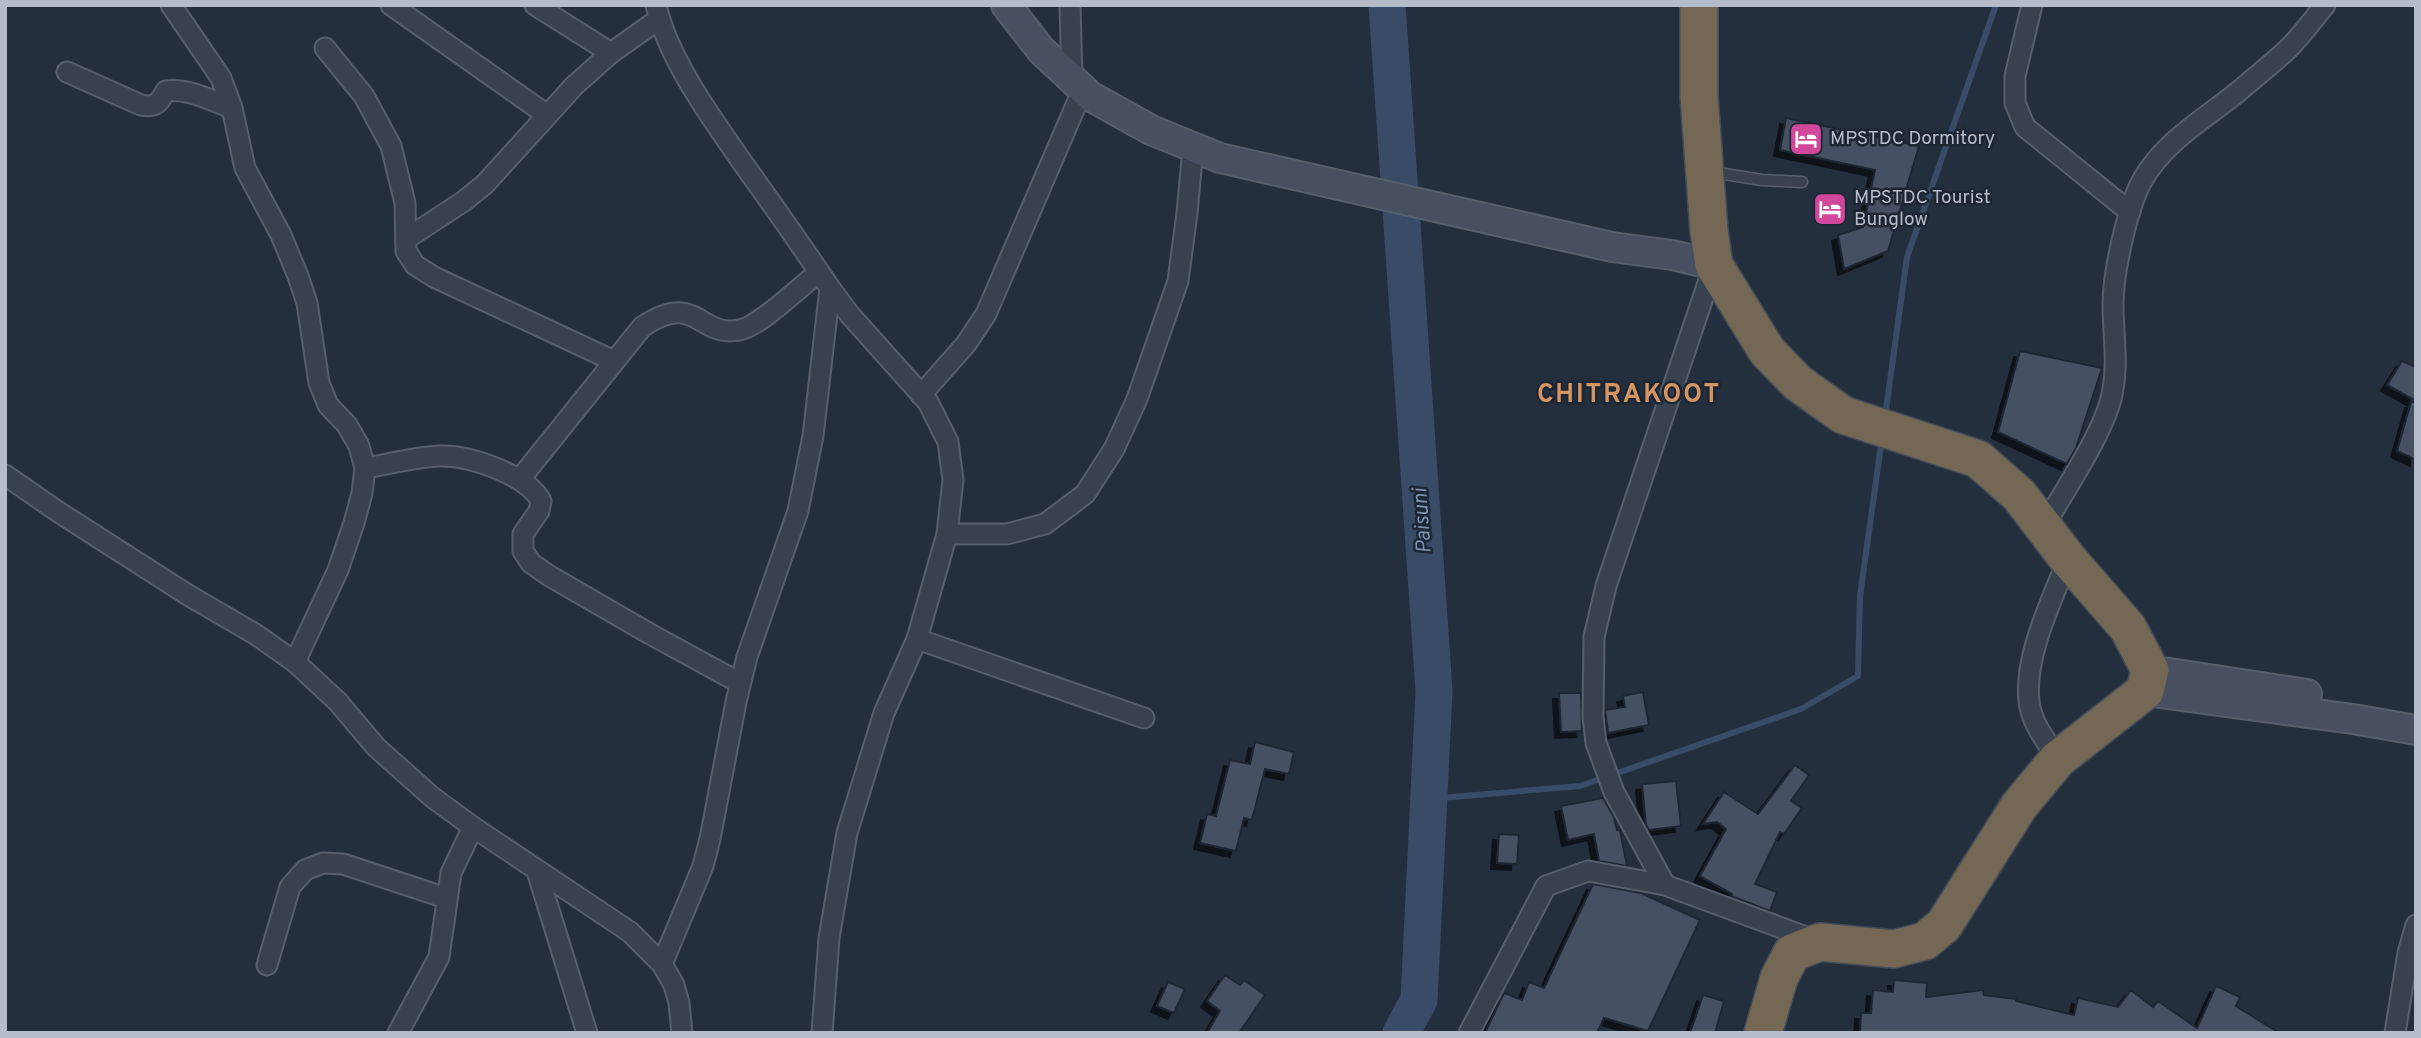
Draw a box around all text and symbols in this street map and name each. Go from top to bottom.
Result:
hotel icon: MPSTDC Dormitory [1787,120,1825,158]
place label: MPSTDC Dormitory [1830,127,1995,151]
place label: MPSTDC Tourist Bunglow [1854,186,1991,232]
hotel icon: MPSTDC Tourist Bunglow [1811,190,1849,228]
district label: CHITRAKOOT [1537,379,1721,412]
water label: Paisuni [1407,486,1439,555]

